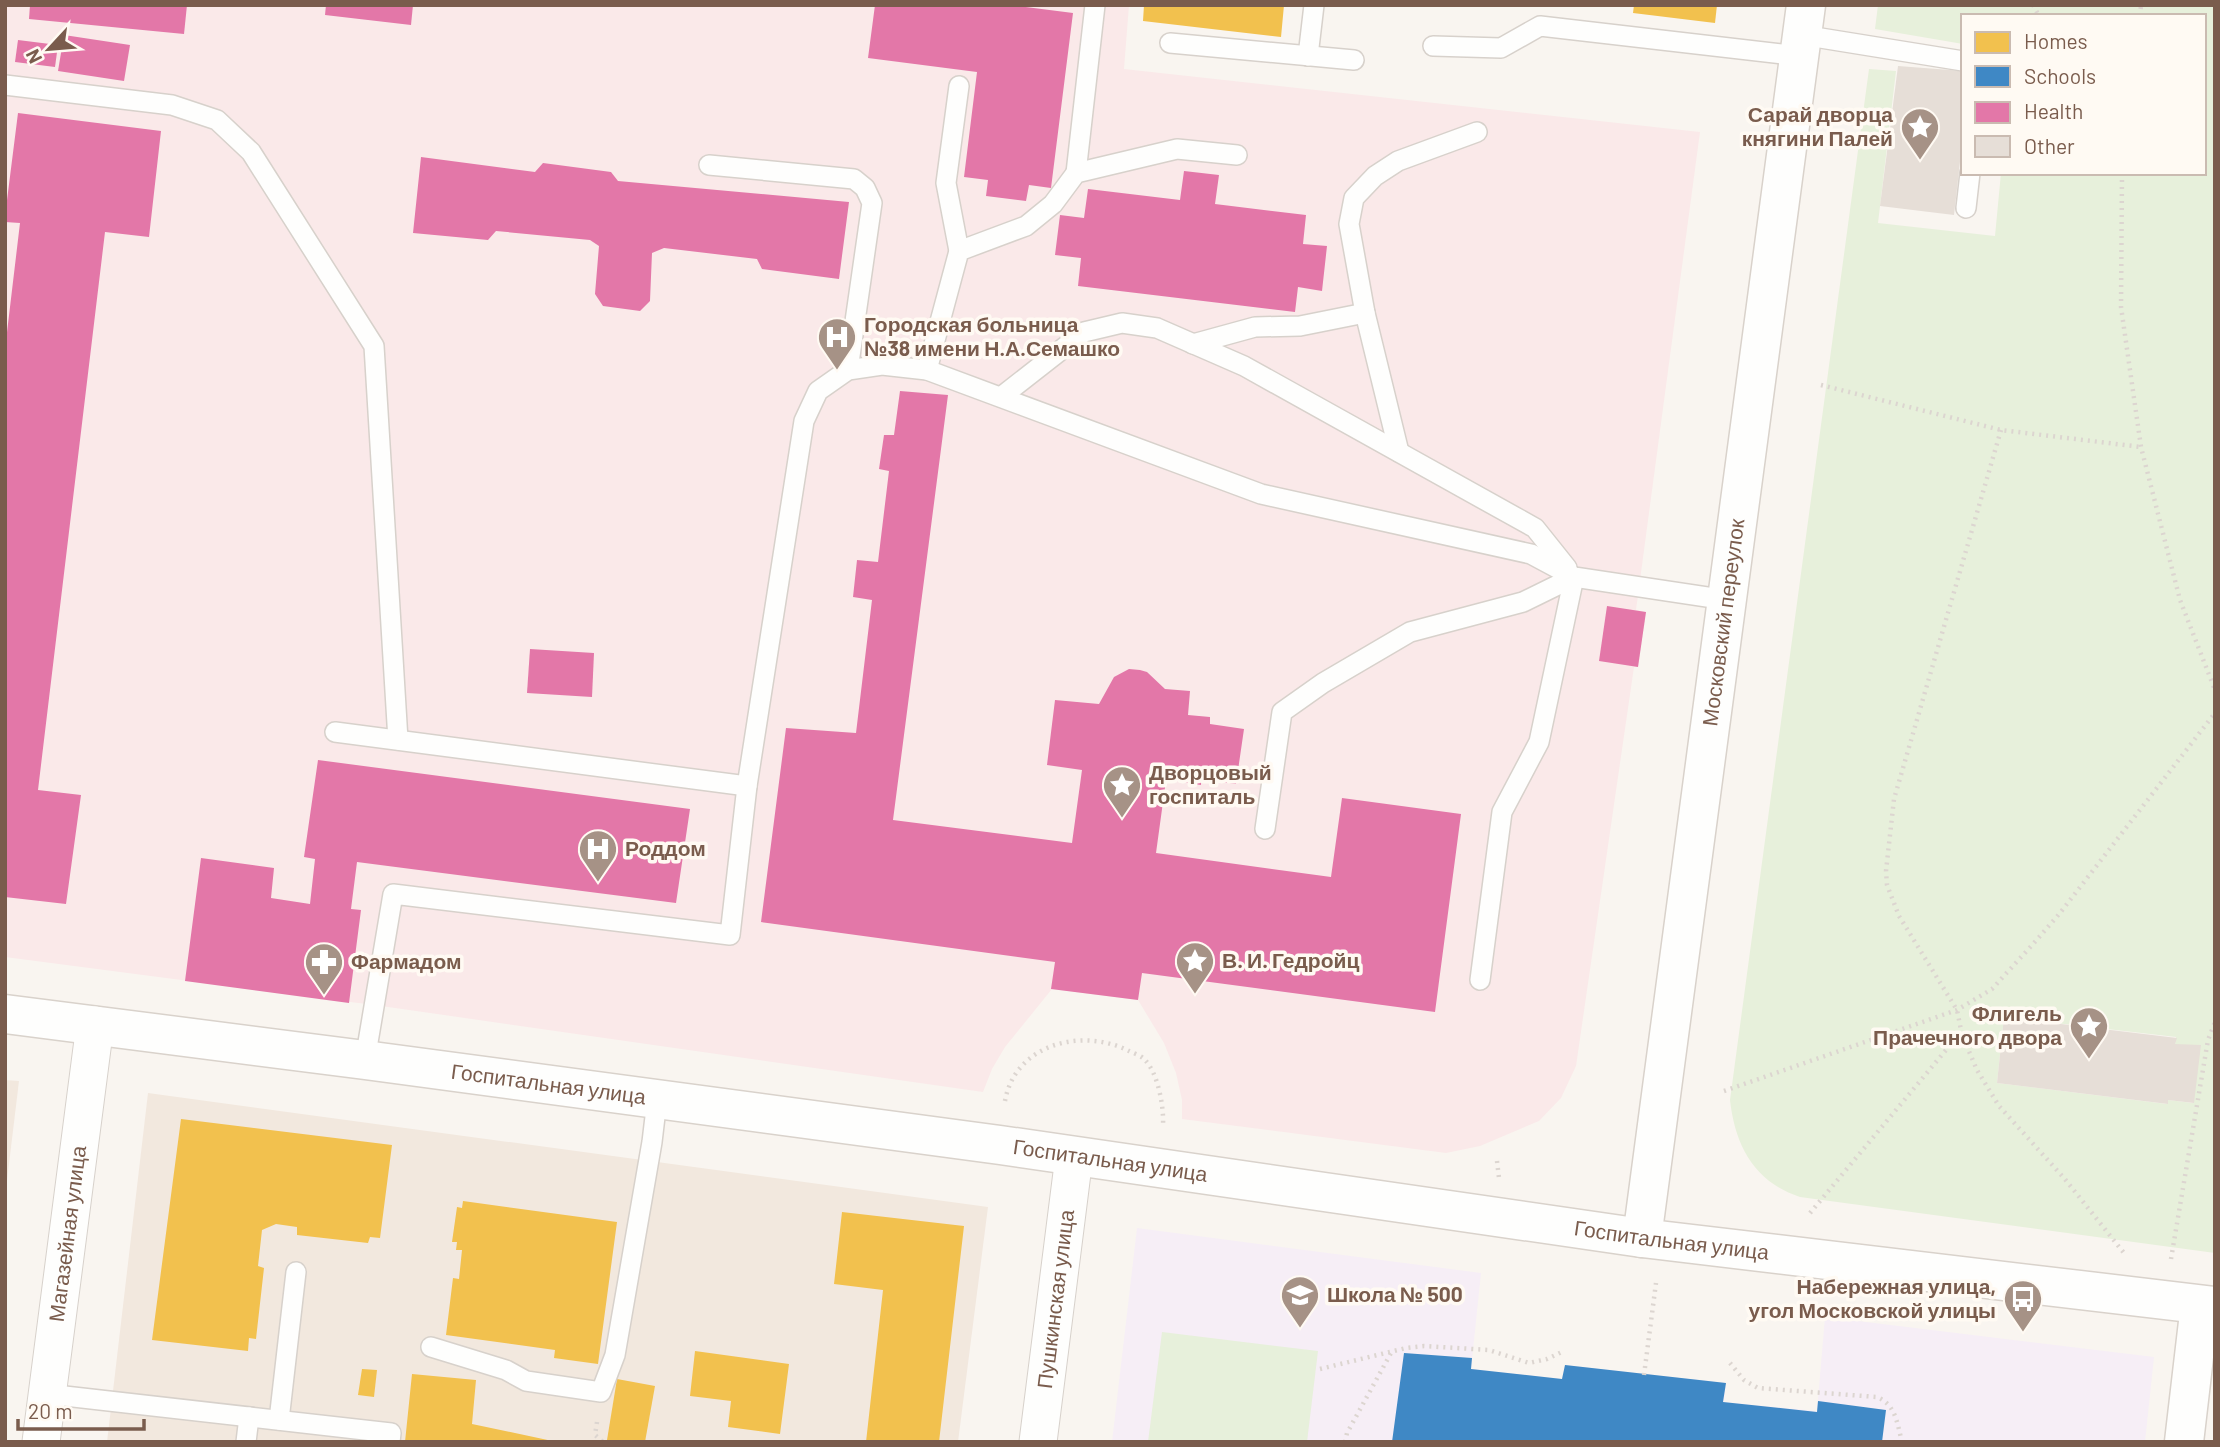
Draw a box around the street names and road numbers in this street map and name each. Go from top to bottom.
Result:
street label: Московский переулок [1696,516,1749,727]
street label: Госпитальная улица [450,1058,648,1109]
street label: Госпитальная улица [1012,1133,1210,1186]
street label: Магазейная улица [43,1144,90,1323]
street label: Пушкинская улица [1031,1208,1078,1390]
street label: Госпитальная улица [1573,1214,1771,1264]

